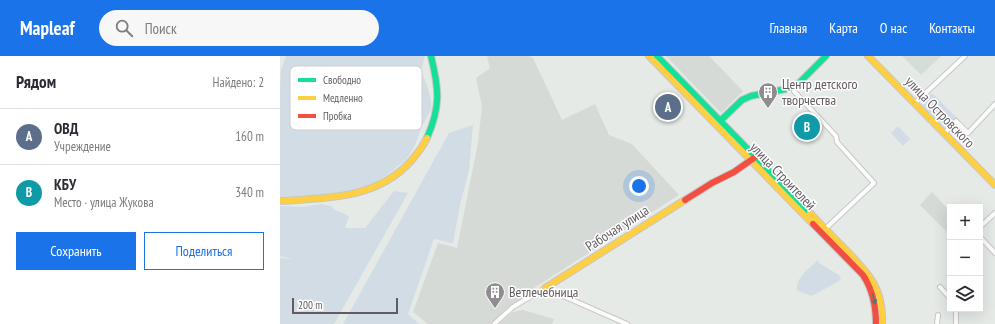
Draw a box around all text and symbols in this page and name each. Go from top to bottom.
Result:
search box [99,10,379,46]
text: Mapleaf [20,16,75,40]
icon: search [113,17,135,39]
text: Поиск [145,19,177,38]
text: Главная [769,19,807,37]
text: Карта [829,19,858,37]
text: О нас [880,19,907,37]
text: Контакты [929,19,975,37]
legend [290,66,422,130]
text: Рядом [16,71,56,93]
street label: улица Островского [901,72,979,152]
text: Свободно [323,73,361,87]
text: Найдено: 2 [213,74,264,91]
place label: Центр детского творчества [782,75,857,109]
building icon: Центр детского творчества [757,81,779,109]
text: Медленно [323,91,363,105]
pin: A [655,92,681,122]
text: Пробка [323,109,352,123]
pin: B [794,112,820,142]
text: ОВД [54,119,78,138]
text: A [26,128,32,145]
text: 160 m [235,128,264,145]
text: Учреждение [54,138,111,155]
street label: улица Строителей [746,138,820,214]
text: КБУ [54,175,76,194]
your location [629,176,649,196]
text: B [26,184,32,201]
text: 340 m [235,184,264,201]
text: Место · улица Жукова [54,194,154,211]
street label: Рабочая улица [582,201,652,255]
map controls [947,204,983,312]
button: + [947,204,983,240]
button: Сохранить [16,232,136,270]
button: Поделиться [144,232,264,270]
button: − [947,240,983,276]
button: layers [947,276,983,312]
building icon: Ветлечебница [484,281,506,309]
place label: Ветлечебница [509,283,578,301]
one-way arrow [871,293,877,306]
scale bar [292,296,398,315]
text: 200 m [298,298,322,312]

